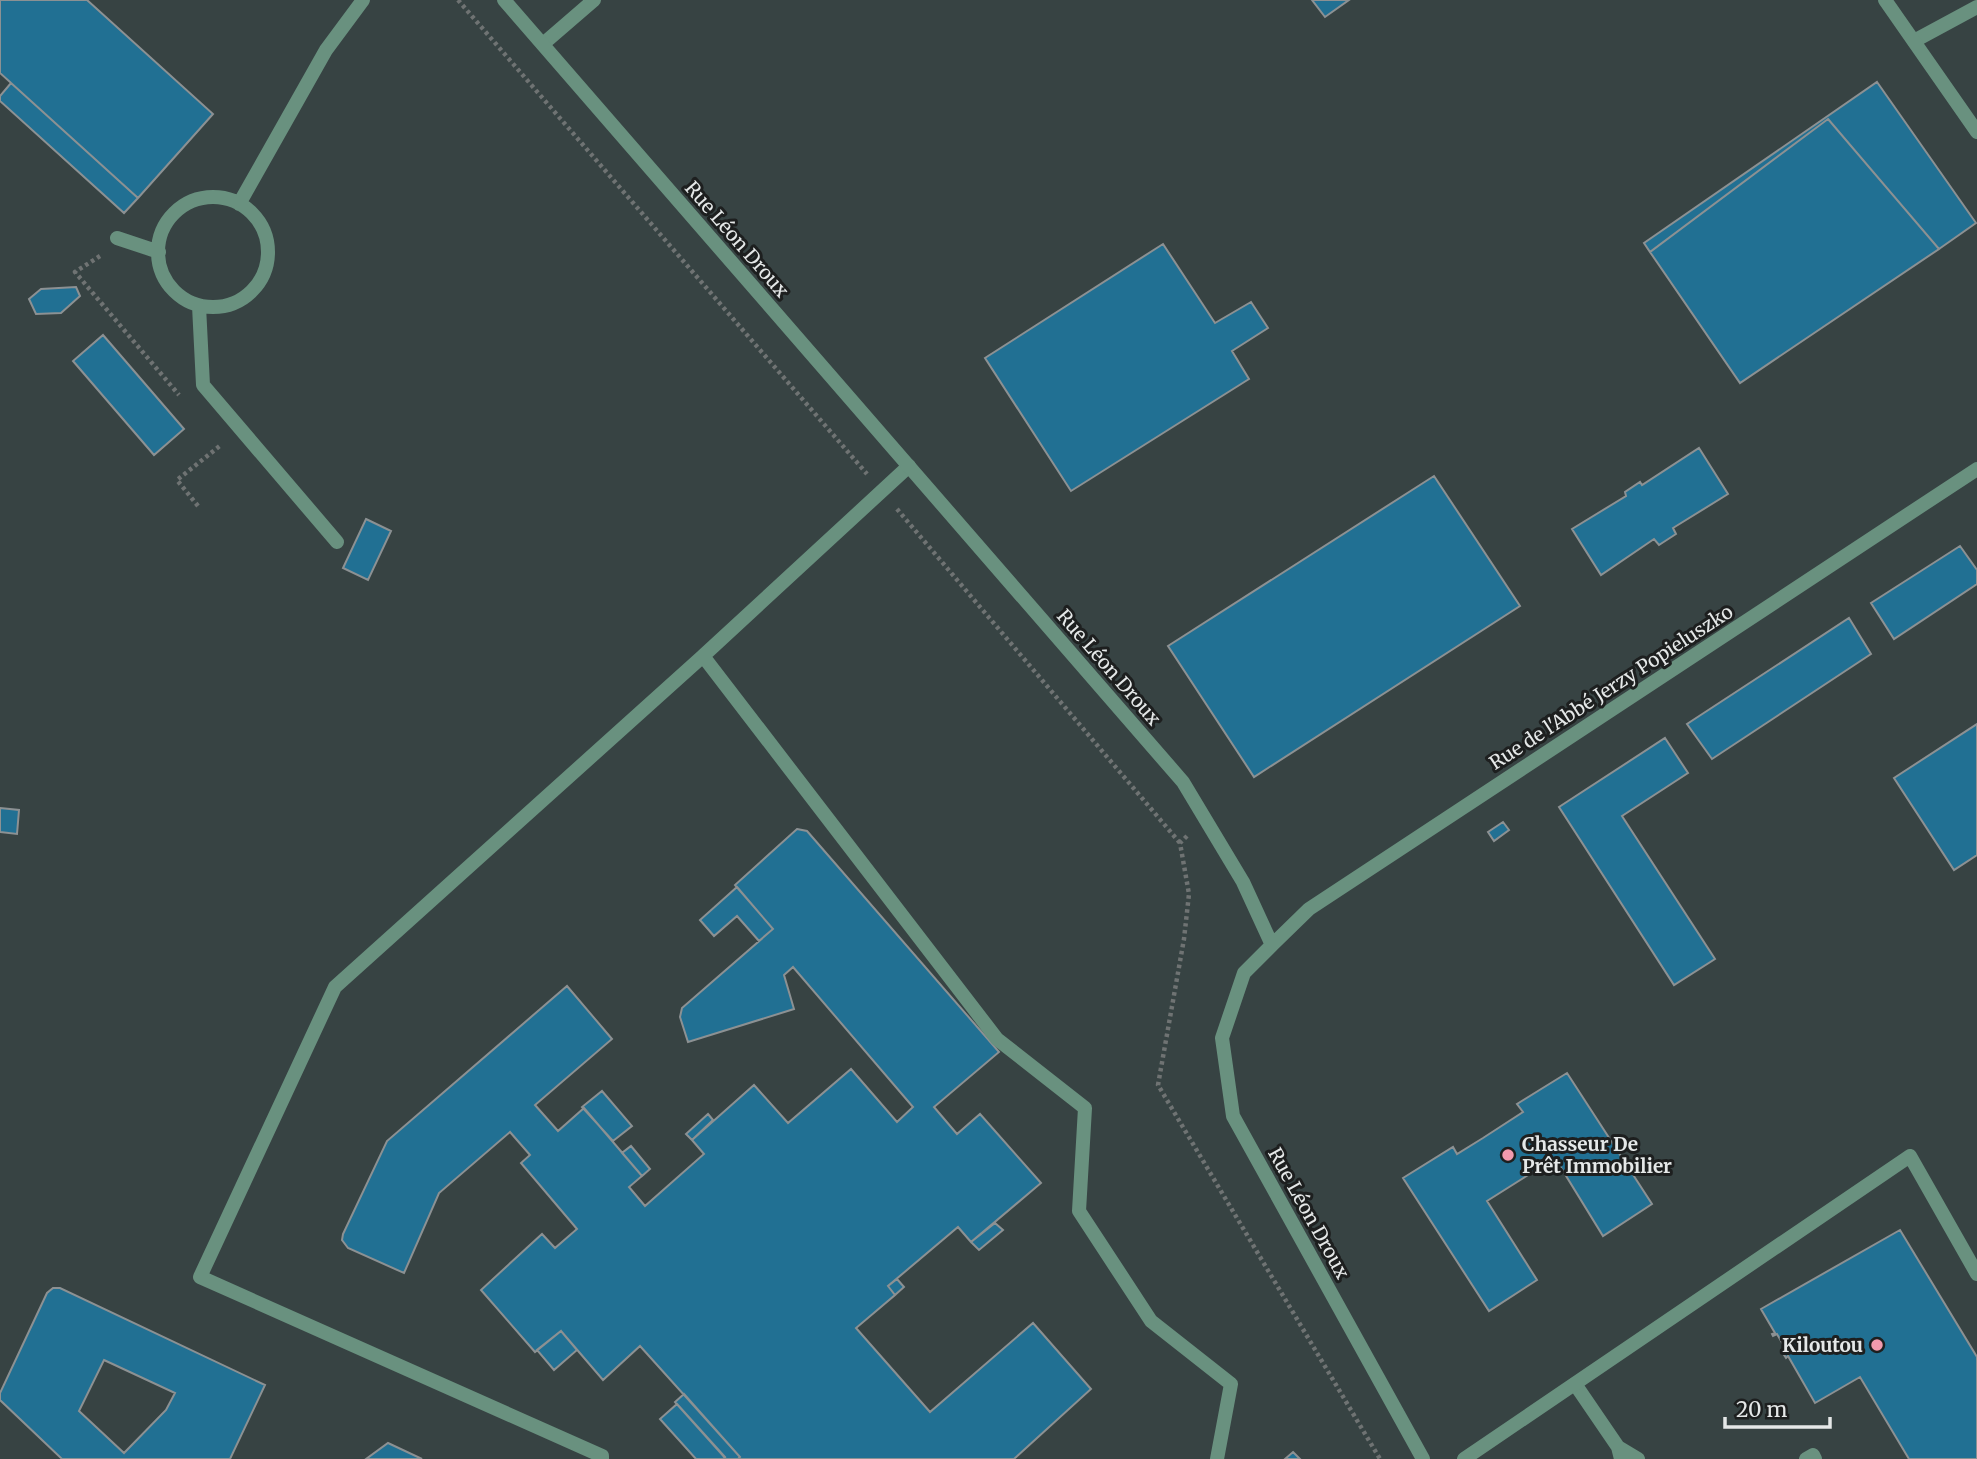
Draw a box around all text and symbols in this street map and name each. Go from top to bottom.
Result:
street label: Rue Léon Droux [680,176,794,303]
street label: Rue de l'Abbé Jerzy Popieluszko [1485,599,1737,775]
street label: Rue Léon Droux [1052,604,1166,731]
place label: Chasseur De Prêt Immobilier [1522,1132,1672,1178]
street label: Rue Léon Droux [1263,1143,1355,1283]
marker: Chasseur De Prêt Immobilier [1500,1147,1516,1163]
place label: Kiloutou [1782,1333,1863,1357]
marker: Kiloutou [1869,1337,1885,1353]
scale bar [1725,1386,1830,1430]
text: 20 m [1736,1396,1788,1423]

